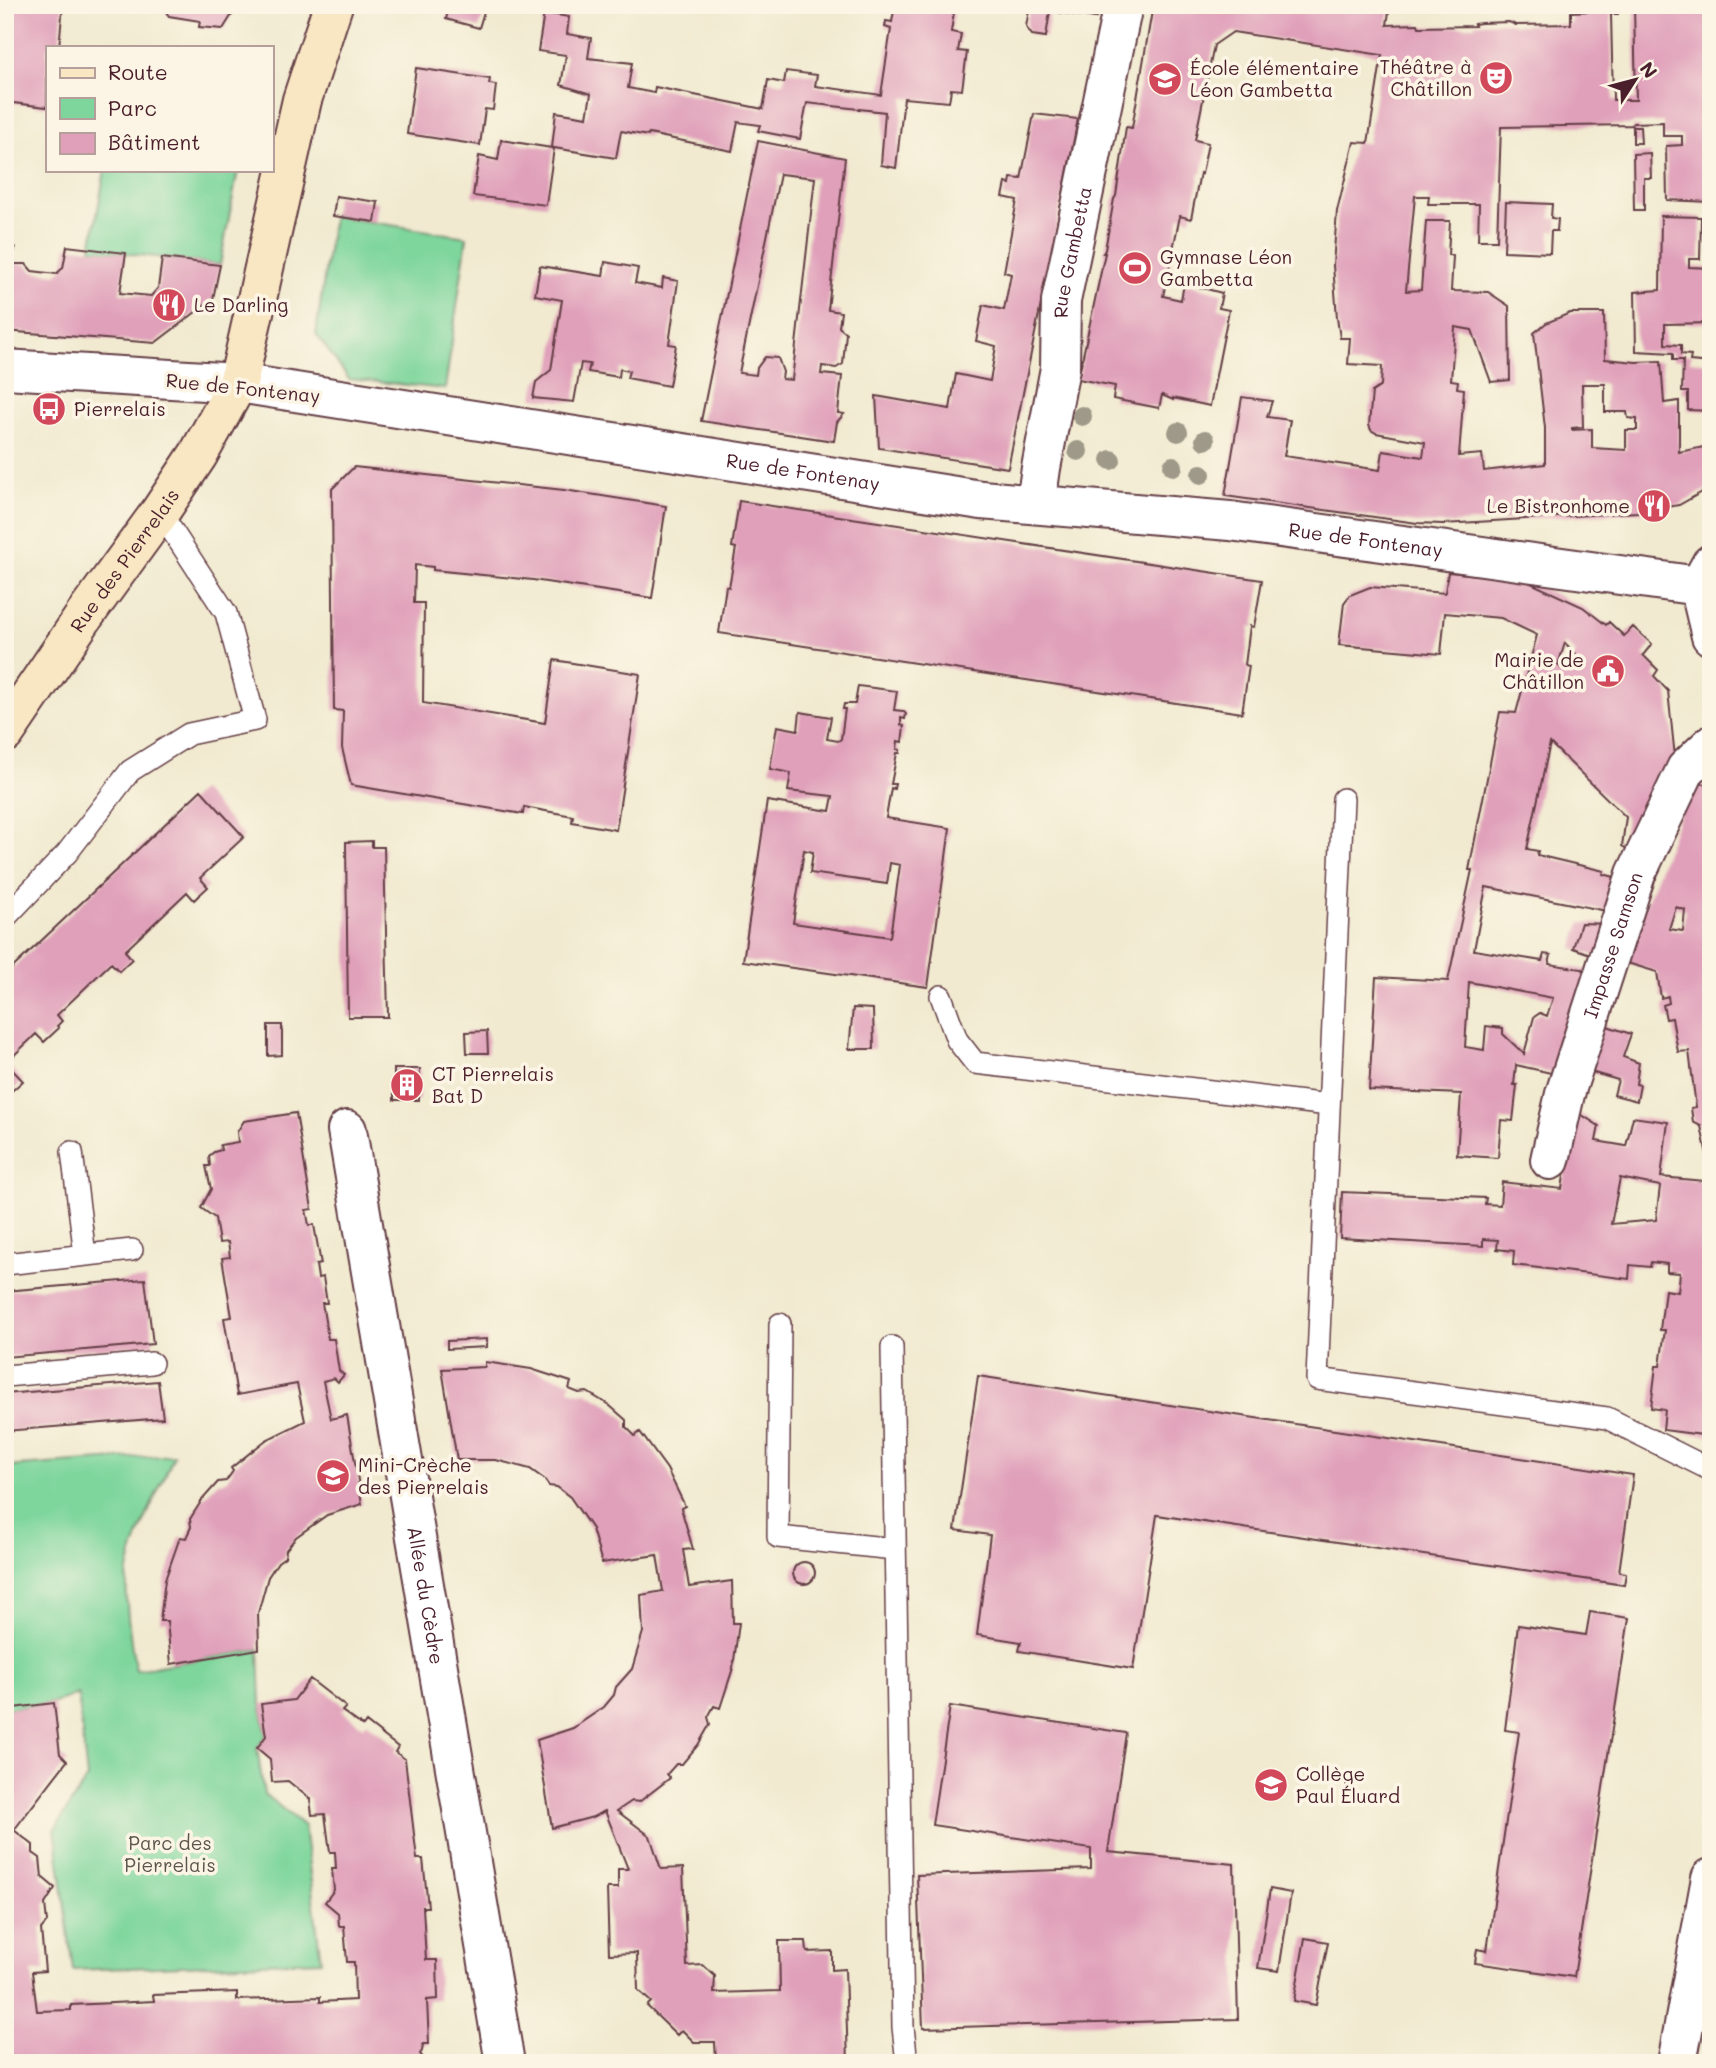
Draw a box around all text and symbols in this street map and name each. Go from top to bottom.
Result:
legend [46,46,273,172]
north arrow [1600,46,1670,116]
place label: Théâtre à Châtillon [1380,54,1472,101]
place label: École élémentaire Léon Gambetta [1190,55,1359,102]
text: N [1635,57,1664,83]
text: Route [108,58,168,85]
theatre icon: Théâtre à Châtillon [1477,59,1515,97]
school or university icon: École élémentaire Léon Gambetta [1146,60,1184,98]
text: Parc [108,94,157,121]
text: Bâtiment [108,128,200,155]
street label: Rue Gambetta [1047,184,1097,318]
place label: Gymnase Léon Gambetta [1160,244,1292,291]
sports icon: Gymnase Léon Gambetta [1116,249,1154,287]
restaurant icon: Le Darling [150,286,188,324]
place label: Le Darling [194,292,288,317]
street label: Rue de Fontenay [165,367,321,408]
bus stop icon: Pierrelais [30,390,68,428]
place label: Pierrelais [74,396,166,421]
street label: Rue de Fontenay [724,447,882,496]
street label: Rue des Pierrelais [64,483,184,637]
restaurant icon: Le Bistronhome [1635,487,1673,525]
place label: Le Bistronhome [1487,493,1630,518]
street label: Rue de Fontenay [1287,516,1444,562]
place label: Mairie de Châtillon [1494,647,1584,694]
public building icon: Mairie de Châtillon [1589,652,1627,690]
street label: Impasse Samson [1577,869,1648,1021]
place label: CT Pierrelais Bat D [432,1061,554,1108]
building icon: CT Pierrelais Bat D [388,1066,426,1104]
place label: Mini-Crèche des Pierrelais [358,1452,489,1499]
school or university icon: Mini-Crèche des Pierrelais [314,1457,352,1495]
street label: Allée du Cèdre [402,1524,450,1666]
place label: Collège Paul Éluard [1296,1761,1400,1808]
school or university icon: Collège Paul Éluard [1252,1766,1290,1804]
park label: Parc des Pierrelais [124,1830,216,1877]

